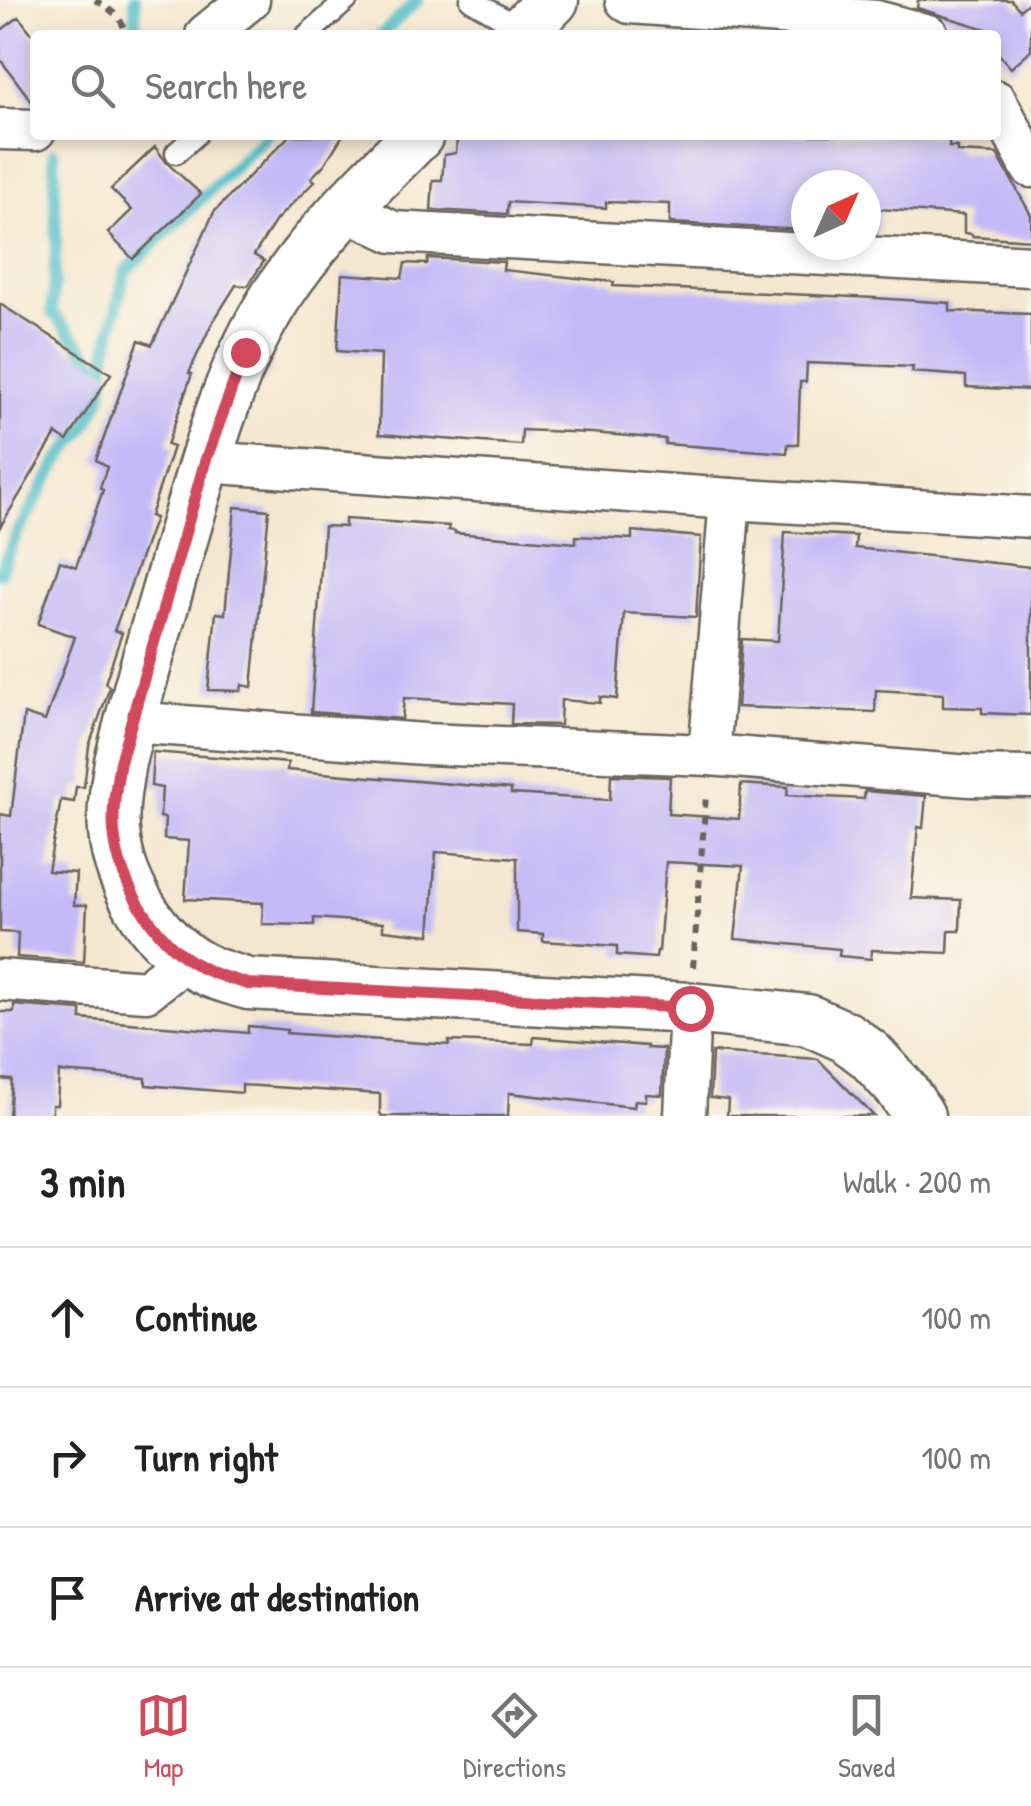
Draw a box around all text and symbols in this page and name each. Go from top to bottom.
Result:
search box [30,30,1001,140]
icon: search [65,58,120,113]
text: Search here [145,59,307,111]
north arrow [791,170,881,260]
route end [223,330,269,376]
route start [668,986,714,1032]
text: 3 min [40,1153,125,1210]
text: Walk · 200 m [843,1160,991,1203]
icon: ahead [40,1290,95,1345]
text: Continue [135,1291,257,1343]
text: 100 m [922,1296,991,1339]
icon: right [40,1430,95,1485]
text: Turn right [135,1431,278,1483]
text: 100 m [922,1436,991,1479]
icon: arrive [40,1570,95,1625]
text: Arrive at destination [135,1571,419,1623]
tab: Map [136,1688,191,1786]
tab: Directions [463,1688,566,1786]
tab: Saved [838,1688,895,1786]

